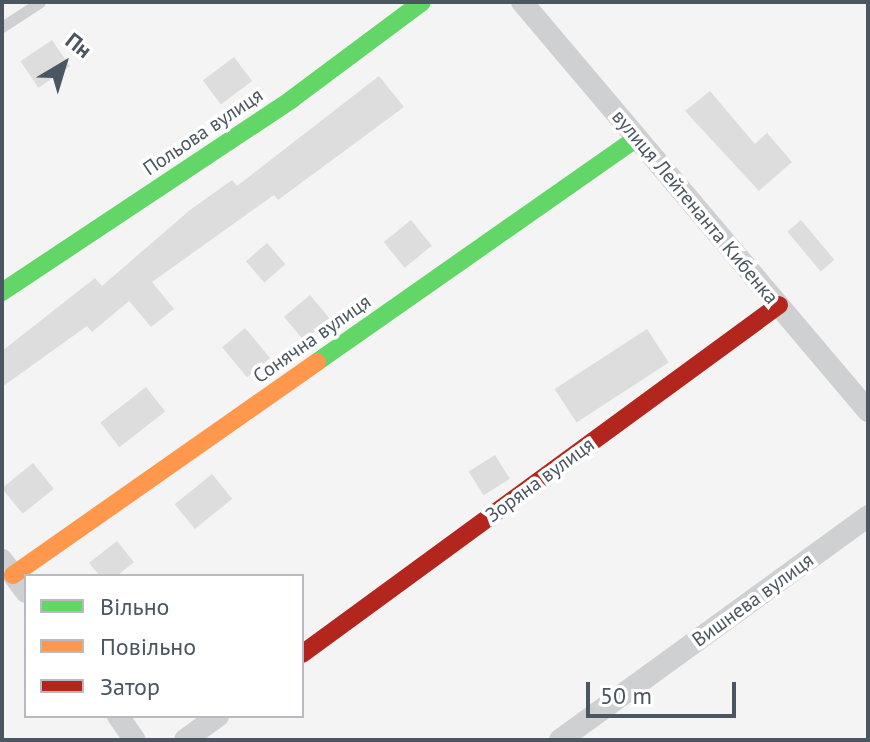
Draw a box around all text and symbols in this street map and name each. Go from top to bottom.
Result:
north arrow [24,24,104,104]
text: Пн [60,26,98,64]
street label: Польова вулиця [139,83,267,181]
street label: вулиця Лейтенанта Кибенка [607,105,783,309]
street label: Сонячна вулиця [249,290,375,388]
street label: Зоряна вулиця [481,433,599,527]
street label: Вишнева вулиця [688,548,818,652]
legend [24,574,304,718]
text: Вільно [100,591,169,622]
text: Повільно [100,631,196,662]
scale bar [590,666,740,716]
text: Затор [100,671,160,702]
text: 50 m [600,680,652,711]

